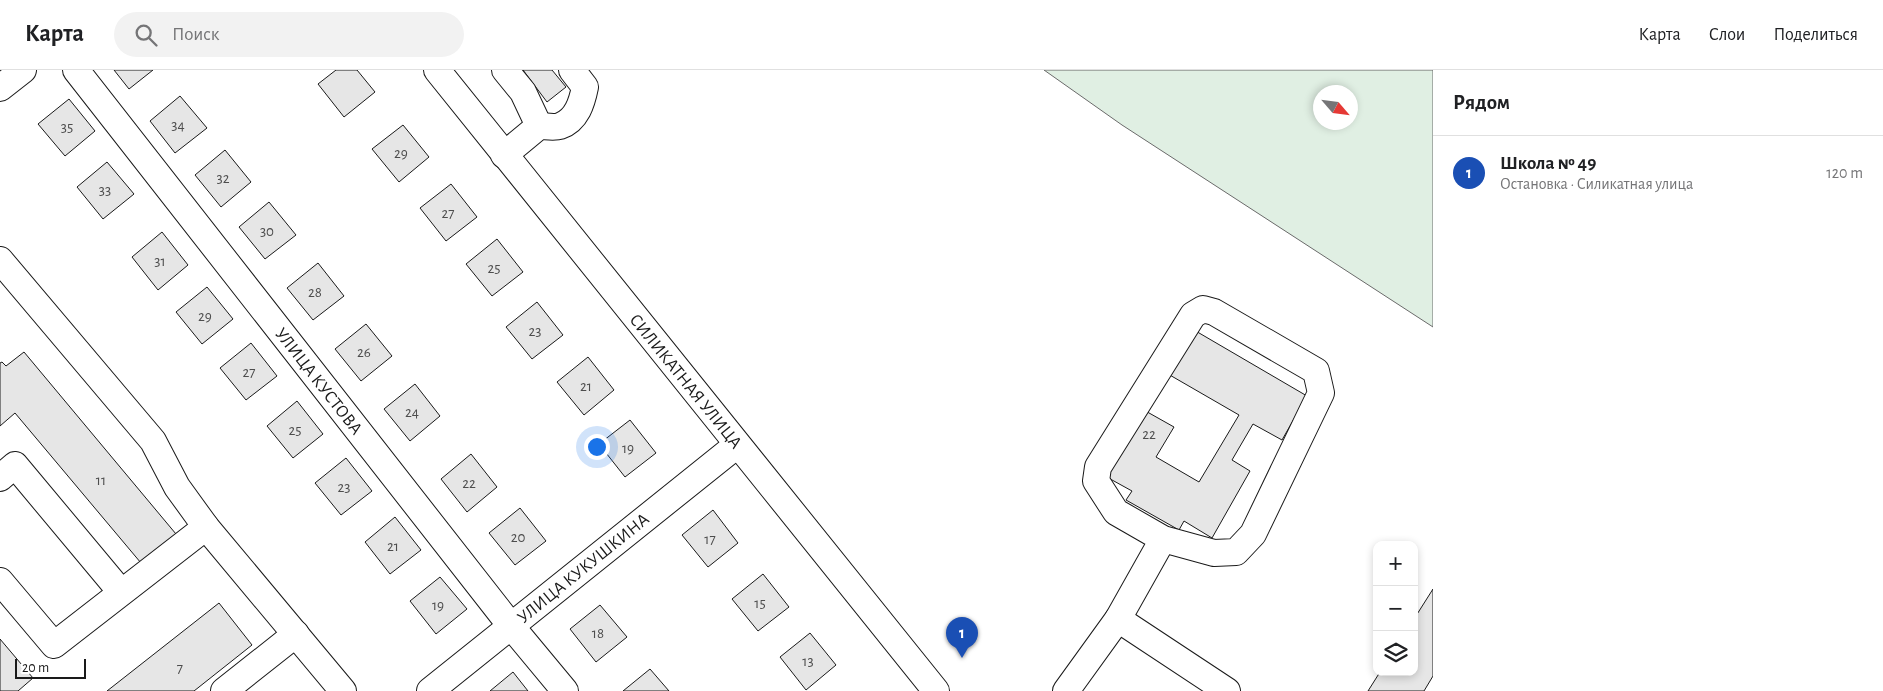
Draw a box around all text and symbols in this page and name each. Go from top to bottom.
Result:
search box [114,12,464,57]
icon: search [132,21,160,49]
text: Карта [25,22,84,46]
text: Поиск [172,25,219,44]
text: Карта [1639,26,1681,44]
text: Слои [1709,26,1745,44]
text: Поделиться [1773,26,1858,44]
north arrow [1313,85,1358,130]
text: Рядом [1453,92,1510,113]
house number: 34 [171,118,185,133]
house number: 35 [61,120,73,135]
house number: 29 [394,146,408,161]
text: Школа № 49 [1500,154,1596,173]
text: 1 [1466,165,1472,181]
text: 120 m [1826,165,1863,181]
house number: 32 [216,171,230,186]
text: Остановка · Силикатная улица [1500,176,1693,192]
house number: 33 [99,183,111,198]
house number: 27 [441,206,455,221]
house number: 30 [260,224,274,239]
house number: 31 [154,254,166,269]
house number: 25 [487,261,501,276]
house number: 28 [308,285,322,300]
house number: 29 [198,309,212,324]
street label: СИЛИКАТНАЯ УЛИЦА [626,311,745,453]
house number: 23 [528,324,542,339]
street label: УЛИЦА КУСТОВА [271,325,366,439]
house number: 26 [357,345,371,360]
house number: 27 [242,365,256,380]
house number: 21 [580,379,592,394]
house number: 24 [405,405,419,420]
house number: 25 [288,423,302,438]
house number: 22 [1142,427,1156,442]
your location [584,434,610,460]
house number: 19 [622,441,634,456]
house number: 11 [96,473,106,488]
house number: 22 [462,476,476,491]
house number: 23 [337,480,351,495]
street label: УЛИЦА КУКУШКИНА [514,510,653,627]
house number: 20 [511,530,525,545]
house number: 17 [704,532,716,547]
house number: 21 [387,539,399,554]
map controls [1373,541,1418,676]
button: + [1373,541,1418,586]
button: − [1373,586,1418,631]
house number: 15 [754,596,766,611]
house number: 19 [432,598,444,613]
pin: 1 [946,617,978,658]
house number: 18 [592,626,604,641]
button: layers [1373,631,1418,676]
house number: 13 [802,654,814,669]
scale bar [15,656,86,679]
text: 20 m [22,661,49,675]
house number: 7 [177,661,183,676]

